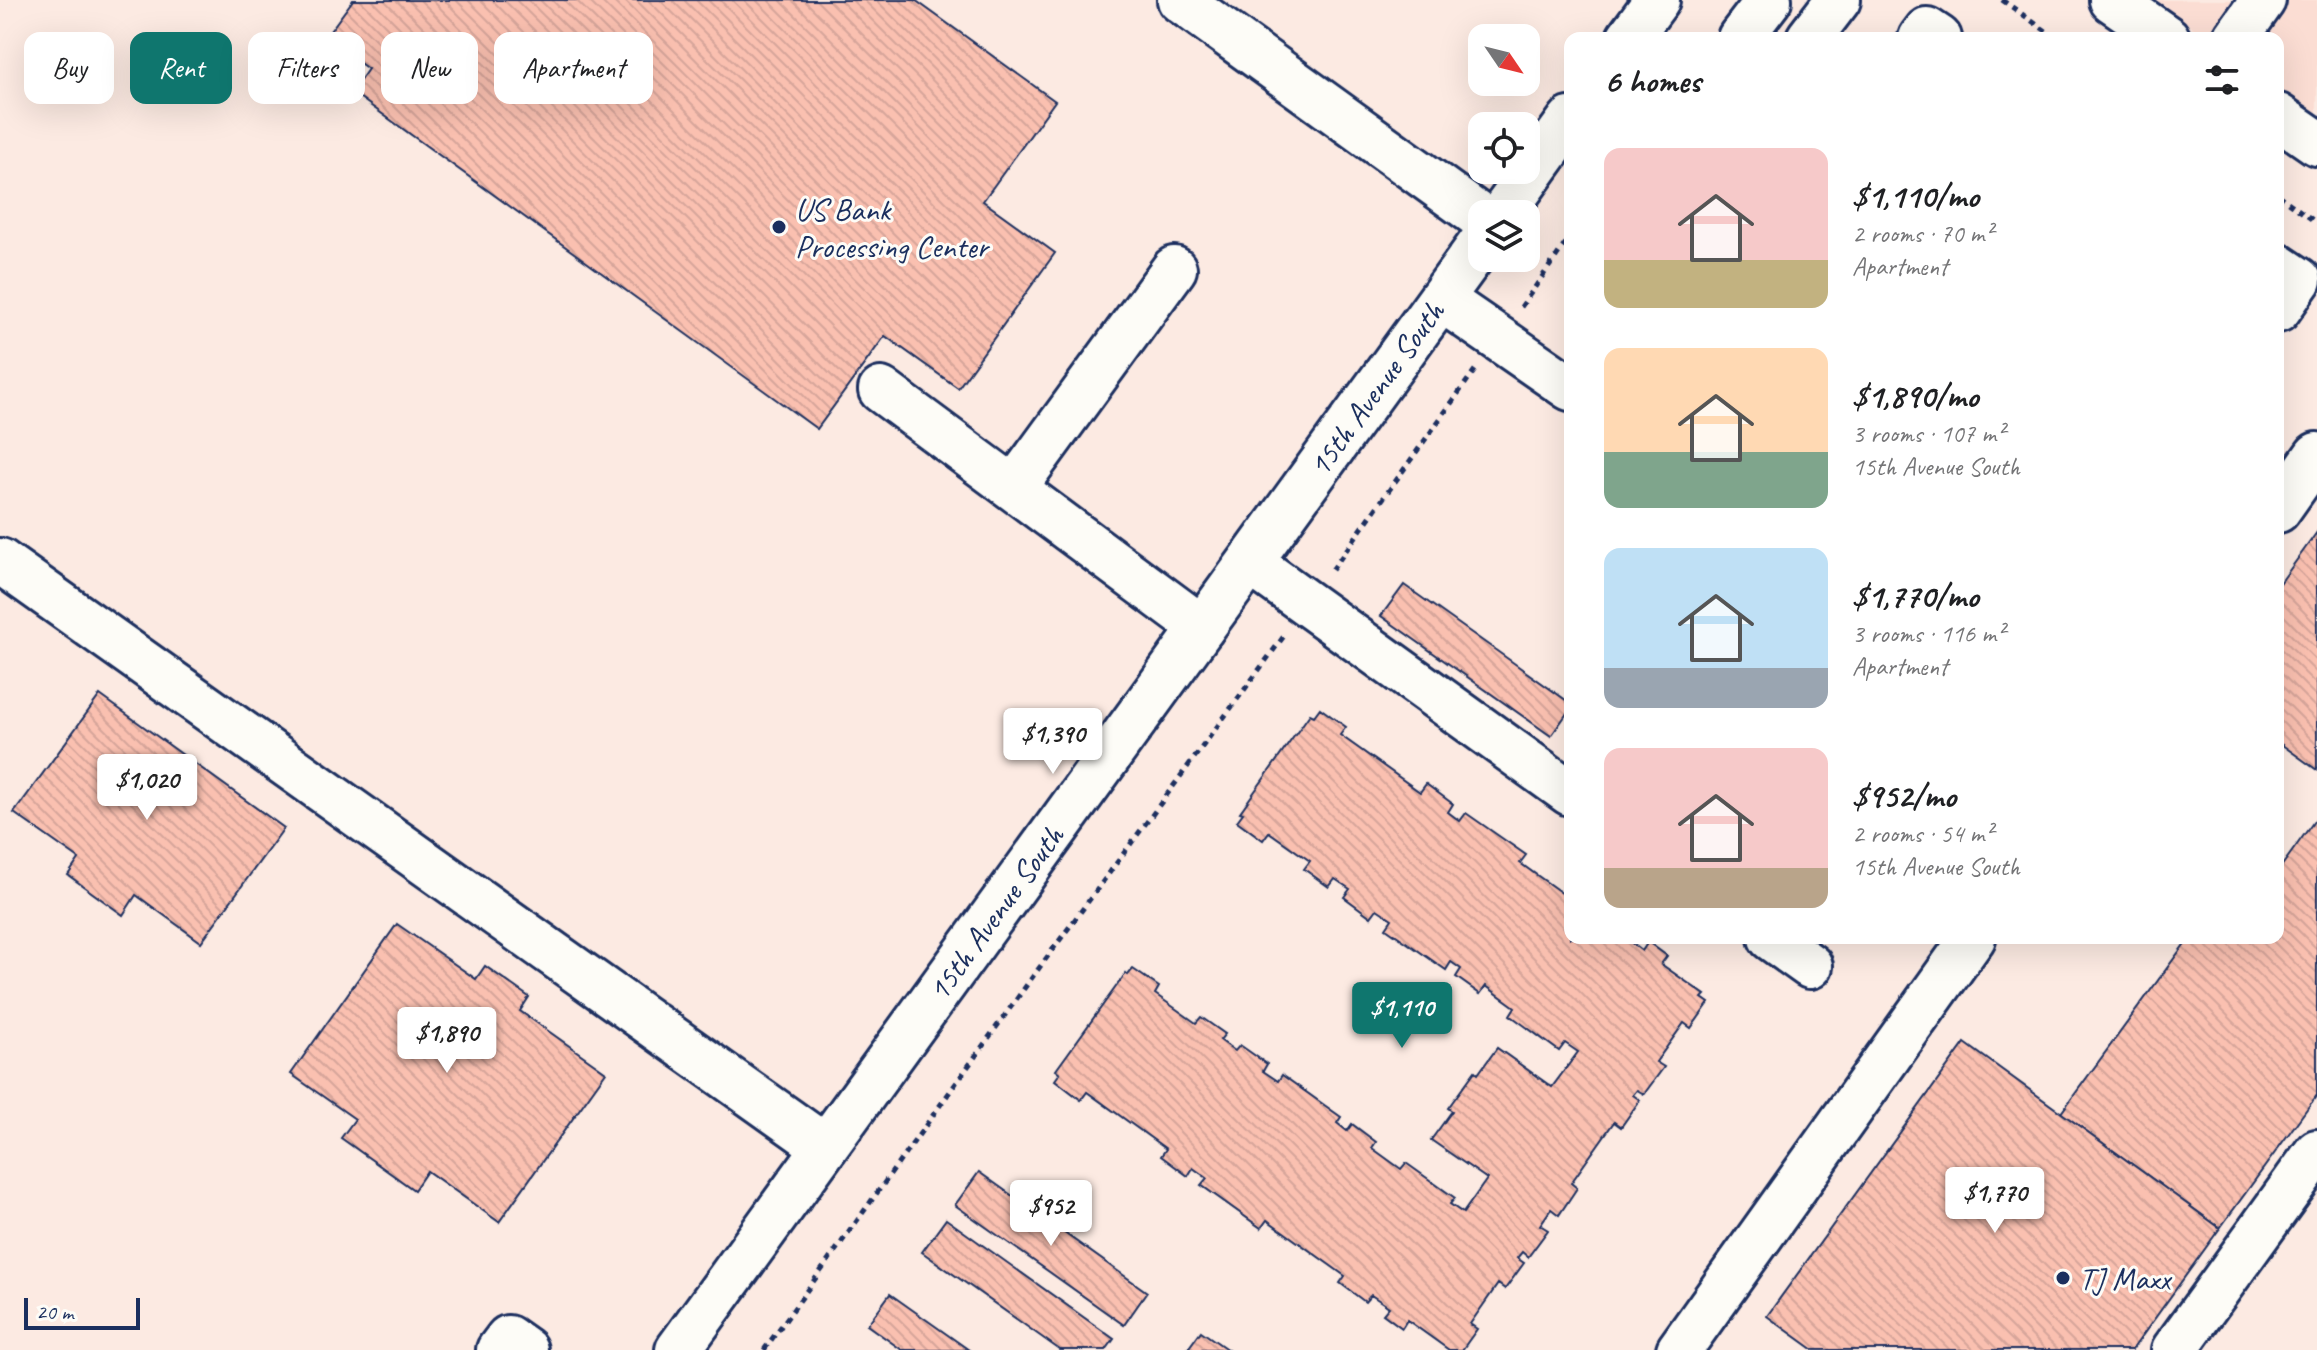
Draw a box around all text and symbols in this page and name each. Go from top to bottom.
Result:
north arrow [1468,24,1540,96]
map controls [1468,24,1540,272]
chip: Buy [24,32,114,104]
chip: Rent [130,32,232,104]
chip: Filters [248,32,365,104]
chip: New [381,32,478,104]
chip: Apartment [494,32,653,104]
icon: filters [2200,58,2244,102]
text: 6 homes [1604,59,1701,102]
button: locate [1468,112,1540,184]
text: $1,110/mo [1852,174,1979,217]
icon: home [1668,180,1764,276]
place label: US Bank Processing Center [795,189,991,267]
button: layers [1468,200,1540,272]
text: 2 rooms · 70 m² [1852,217,1993,250]
marker: US Bank Processing Center [770,218,788,236]
text: Apartment [1852,250,1948,283]
street label: 15th Avenue South [1299,292,1454,484]
text: $1,890/mo [1852,374,1978,417]
icon: home [1668,380,1764,476]
text: 3 rooms · 107 m² [1852,417,2004,450]
text: 15th Avenue South [1852,450,2020,483]
text: $1,770/mo [1852,574,1979,617]
icon: home [1668,580,1764,676]
text: 3 rooms · 116 m² [1852,617,2004,650]
text: Apartment [1852,650,1948,683]
pin: $1,390 [988,708,1118,776]
text: $1,390 [1021,717,1085,750]
pin: $1,020 [82,754,212,822]
text: $1,020 [115,763,179,796]
text: $952/mo [1852,774,1956,817]
icon: home [1668,780,1764,876]
street label: 15th Avenue South [918,816,1074,1009]
text: 2 rooms · 54 m² [1852,817,1993,850]
text: 15th Avenue South [1852,850,2020,883]
pin: $1,110 [1337,982,1467,1050]
text: $1,110 [1370,991,1434,1024]
pin: $1,890 [382,1007,512,1075]
text: $1,890 [415,1016,479,1049]
pin: $1,770 [1930,1167,2060,1235]
text: $1,770 [1963,1176,2027,1209]
pin: $952 [1004,1180,1098,1248]
text: $952 [1028,1189,1074,1222]
place label: TJ Maxx [2079,1258,2173,1299]
marker: TJ Maxx [2054,1269,2072,1287]
scale bar [24,1294,140,1330]
text: 20 m [36,1298,73,1326]

